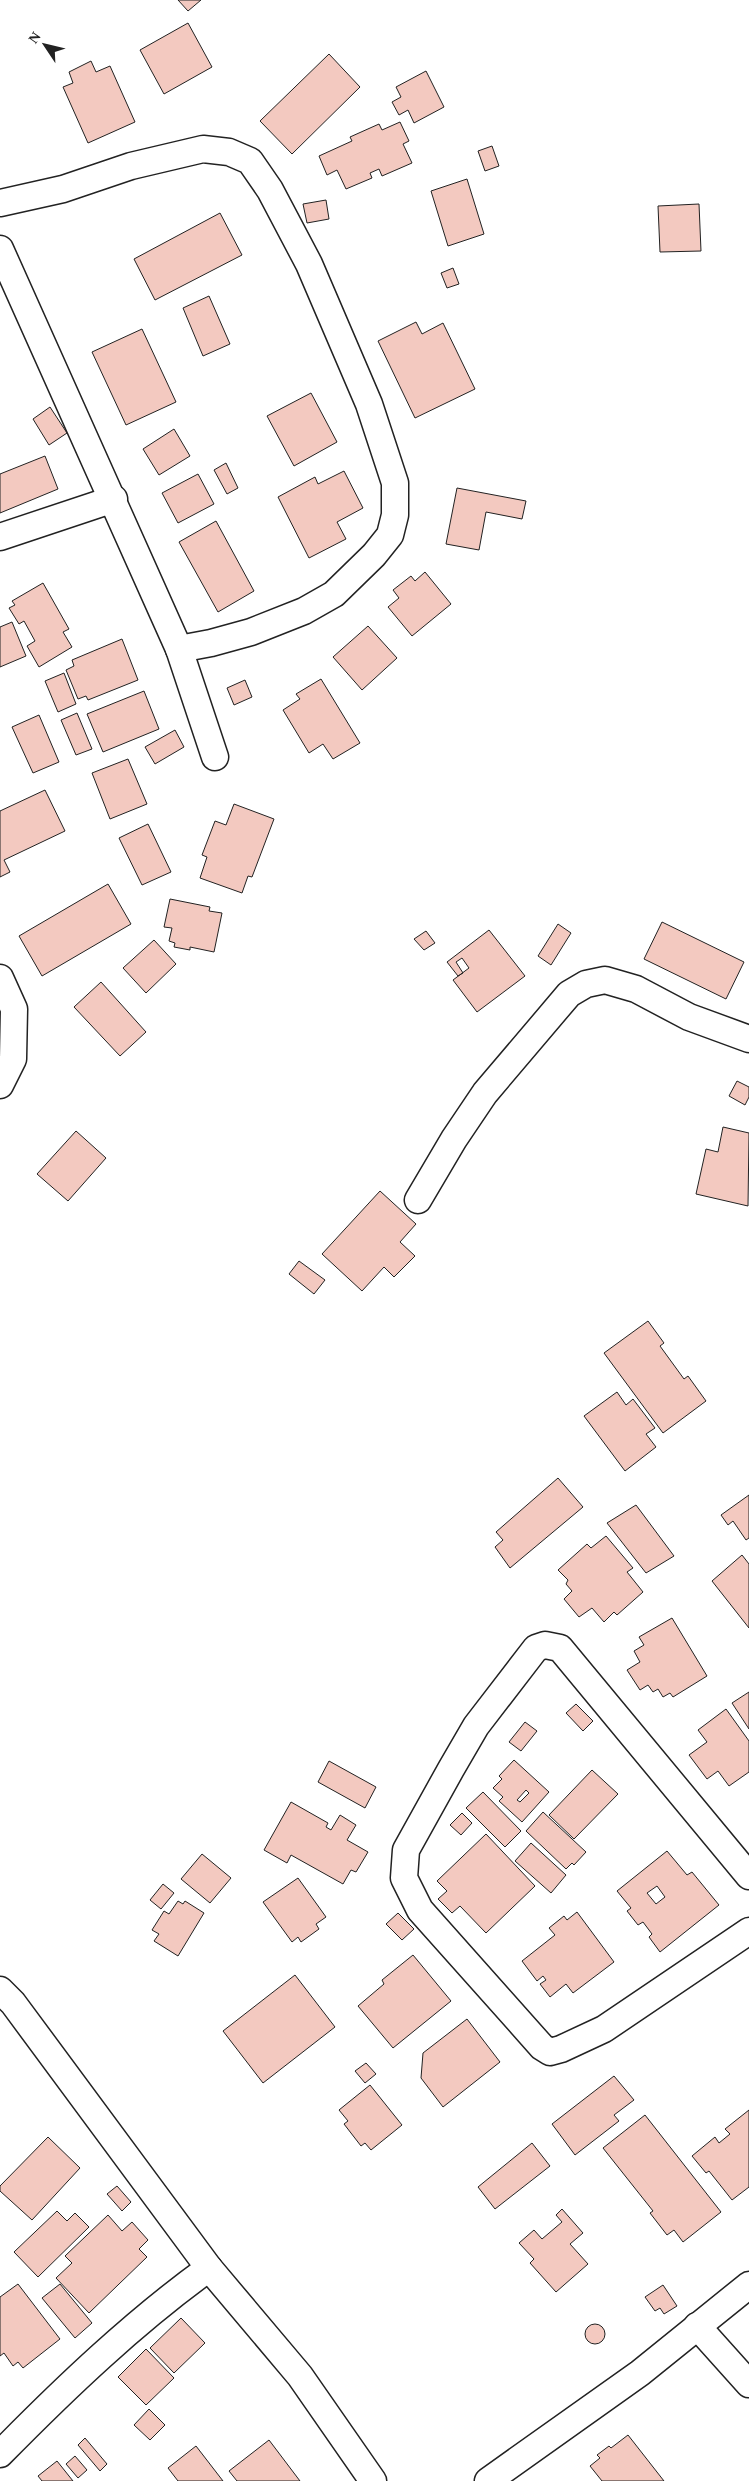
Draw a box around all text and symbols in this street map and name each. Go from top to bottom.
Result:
north arrow [20,20,70,70]
text: N [26,29,44,46]

